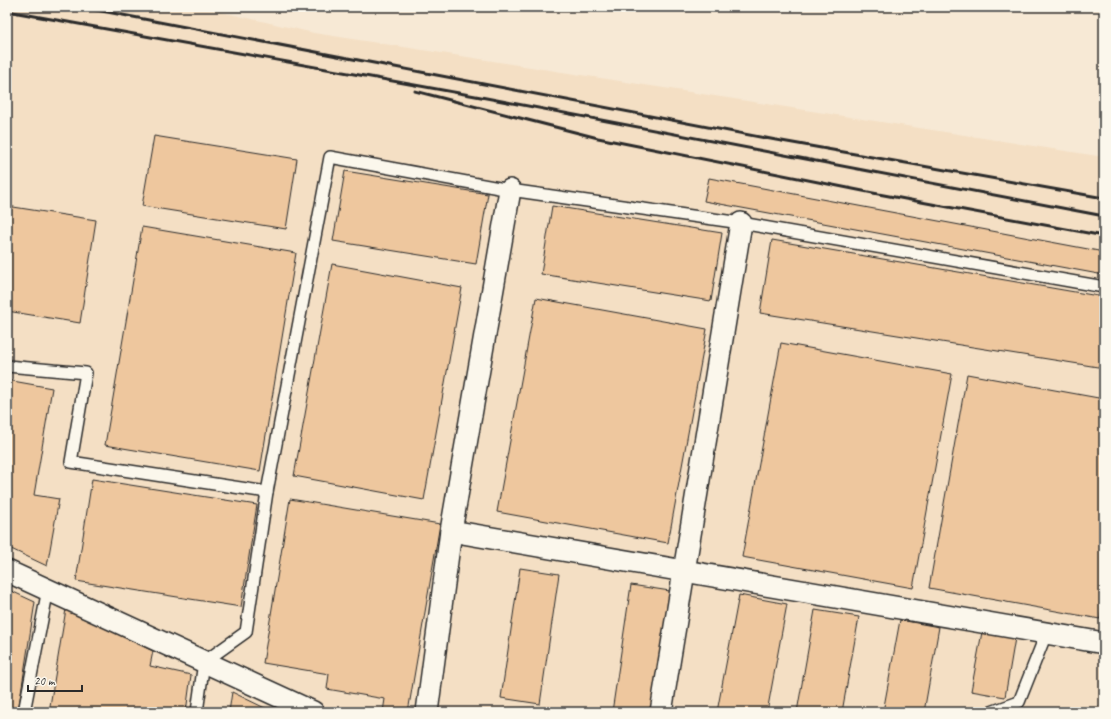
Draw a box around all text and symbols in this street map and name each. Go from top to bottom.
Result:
scale bar [28,667,82,693]
text: 20 m [34,673,56,689]

